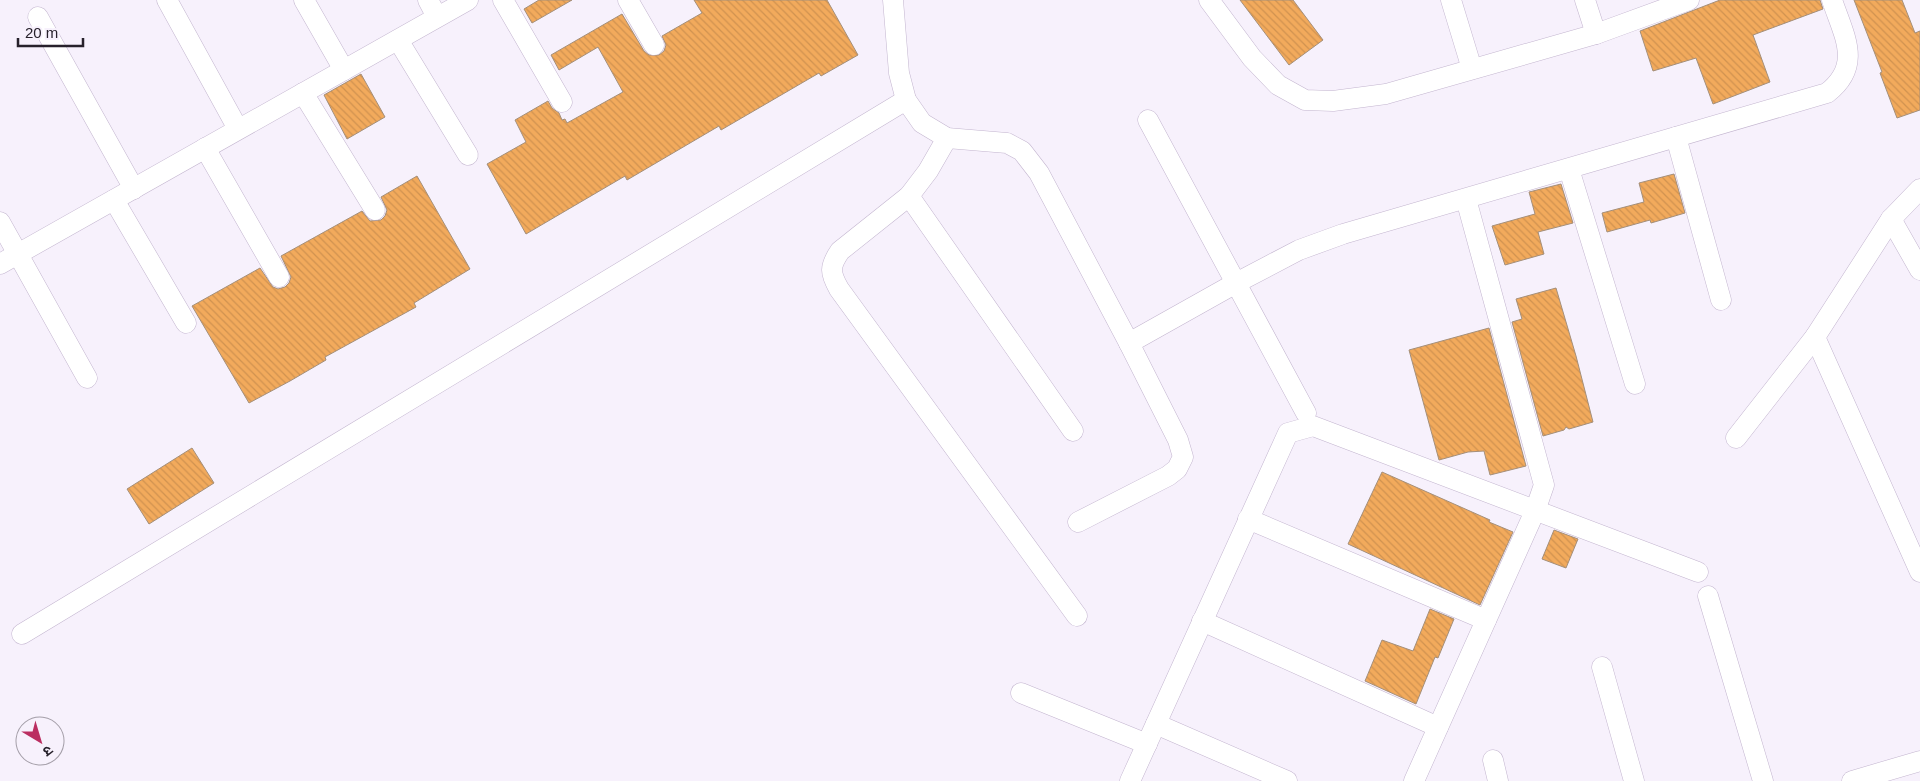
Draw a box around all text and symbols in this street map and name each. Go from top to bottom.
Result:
scale bar [18,15,82,47]
text: 20 m [25,24,58,41]
north arrow [15,716,65,766]
text: उ [39,742,56,761]

